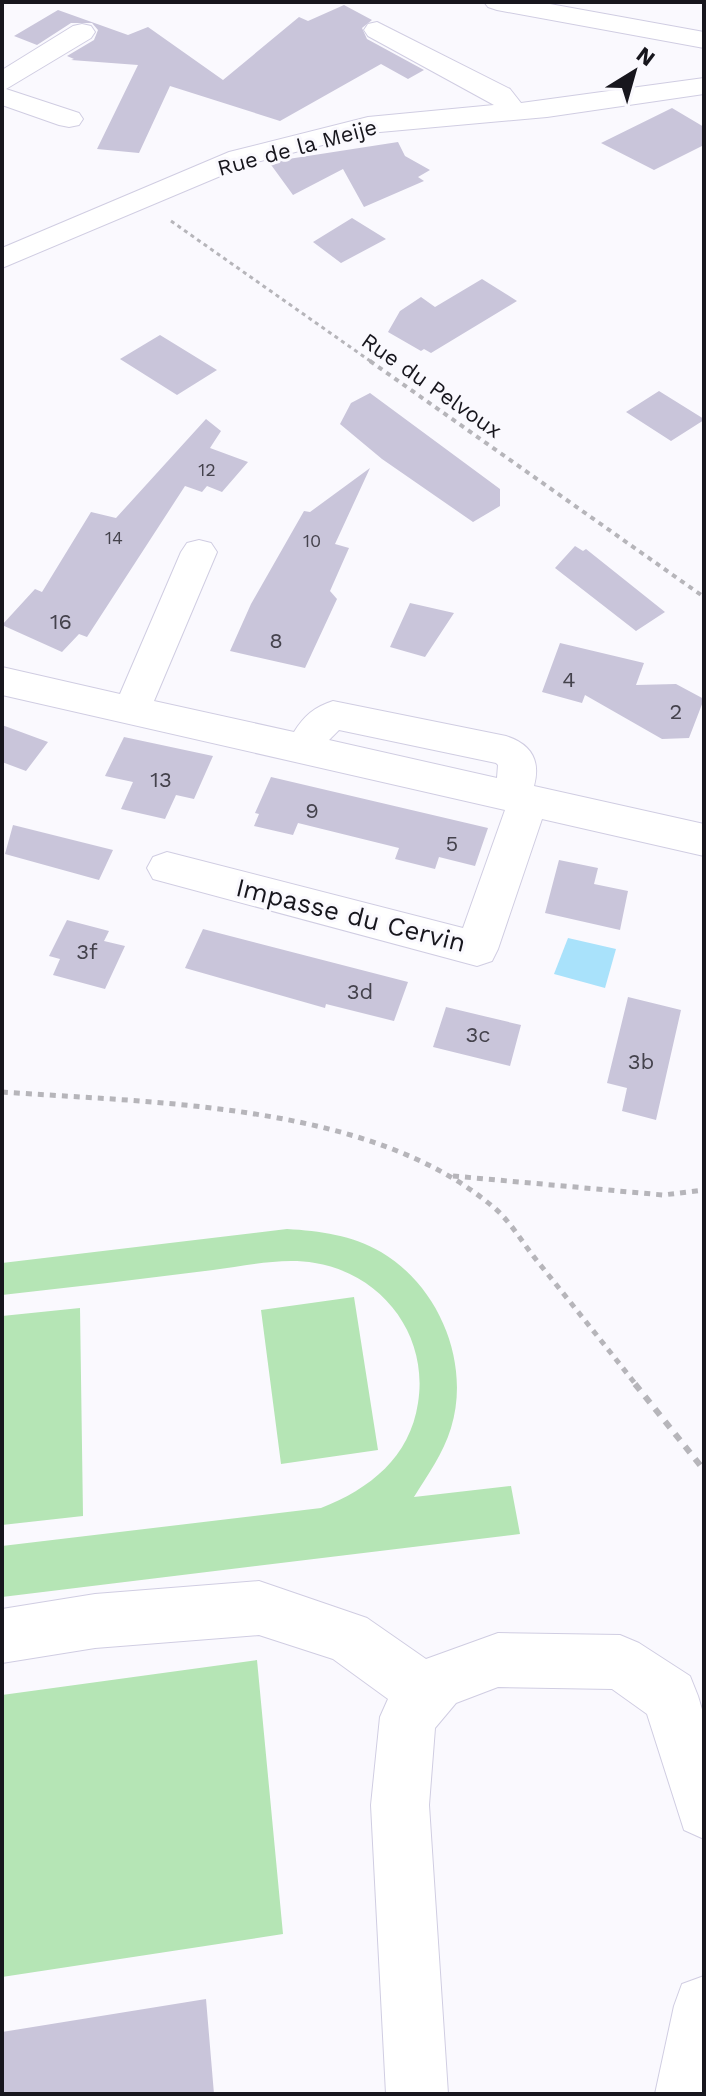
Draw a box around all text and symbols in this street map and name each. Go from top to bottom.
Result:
north arrow [594,32,674,112]
text: N [632,42,660,71]
street label: Rue de la Meije [215,114,380,181]
street label: Rue du Pelvoux [357,328,507,443]
house number: 12 [198,459,216,480]
house number: 14 [105,527,123,548]
house number: 10 [303,530,321,551]
house number: 16 [50,609,72,634]
house number: 8 [269,628,283,653]
house number: 4 [562,667,576,692]
house number: 2 [670,699,682,724]
house number: 13 [150,767,172,792]
house number: 9 [305,798,319,823]
house number: 5 [446,831,458,856]
street label: Impasse du Cervin [233,872,469,958]
house number: 3f [76,939,98,964]
house number: 3d [347,979,373,1004]
house number: 3c [465,1022,491,1047]
house number: 3b [628,1049,654,1074]

